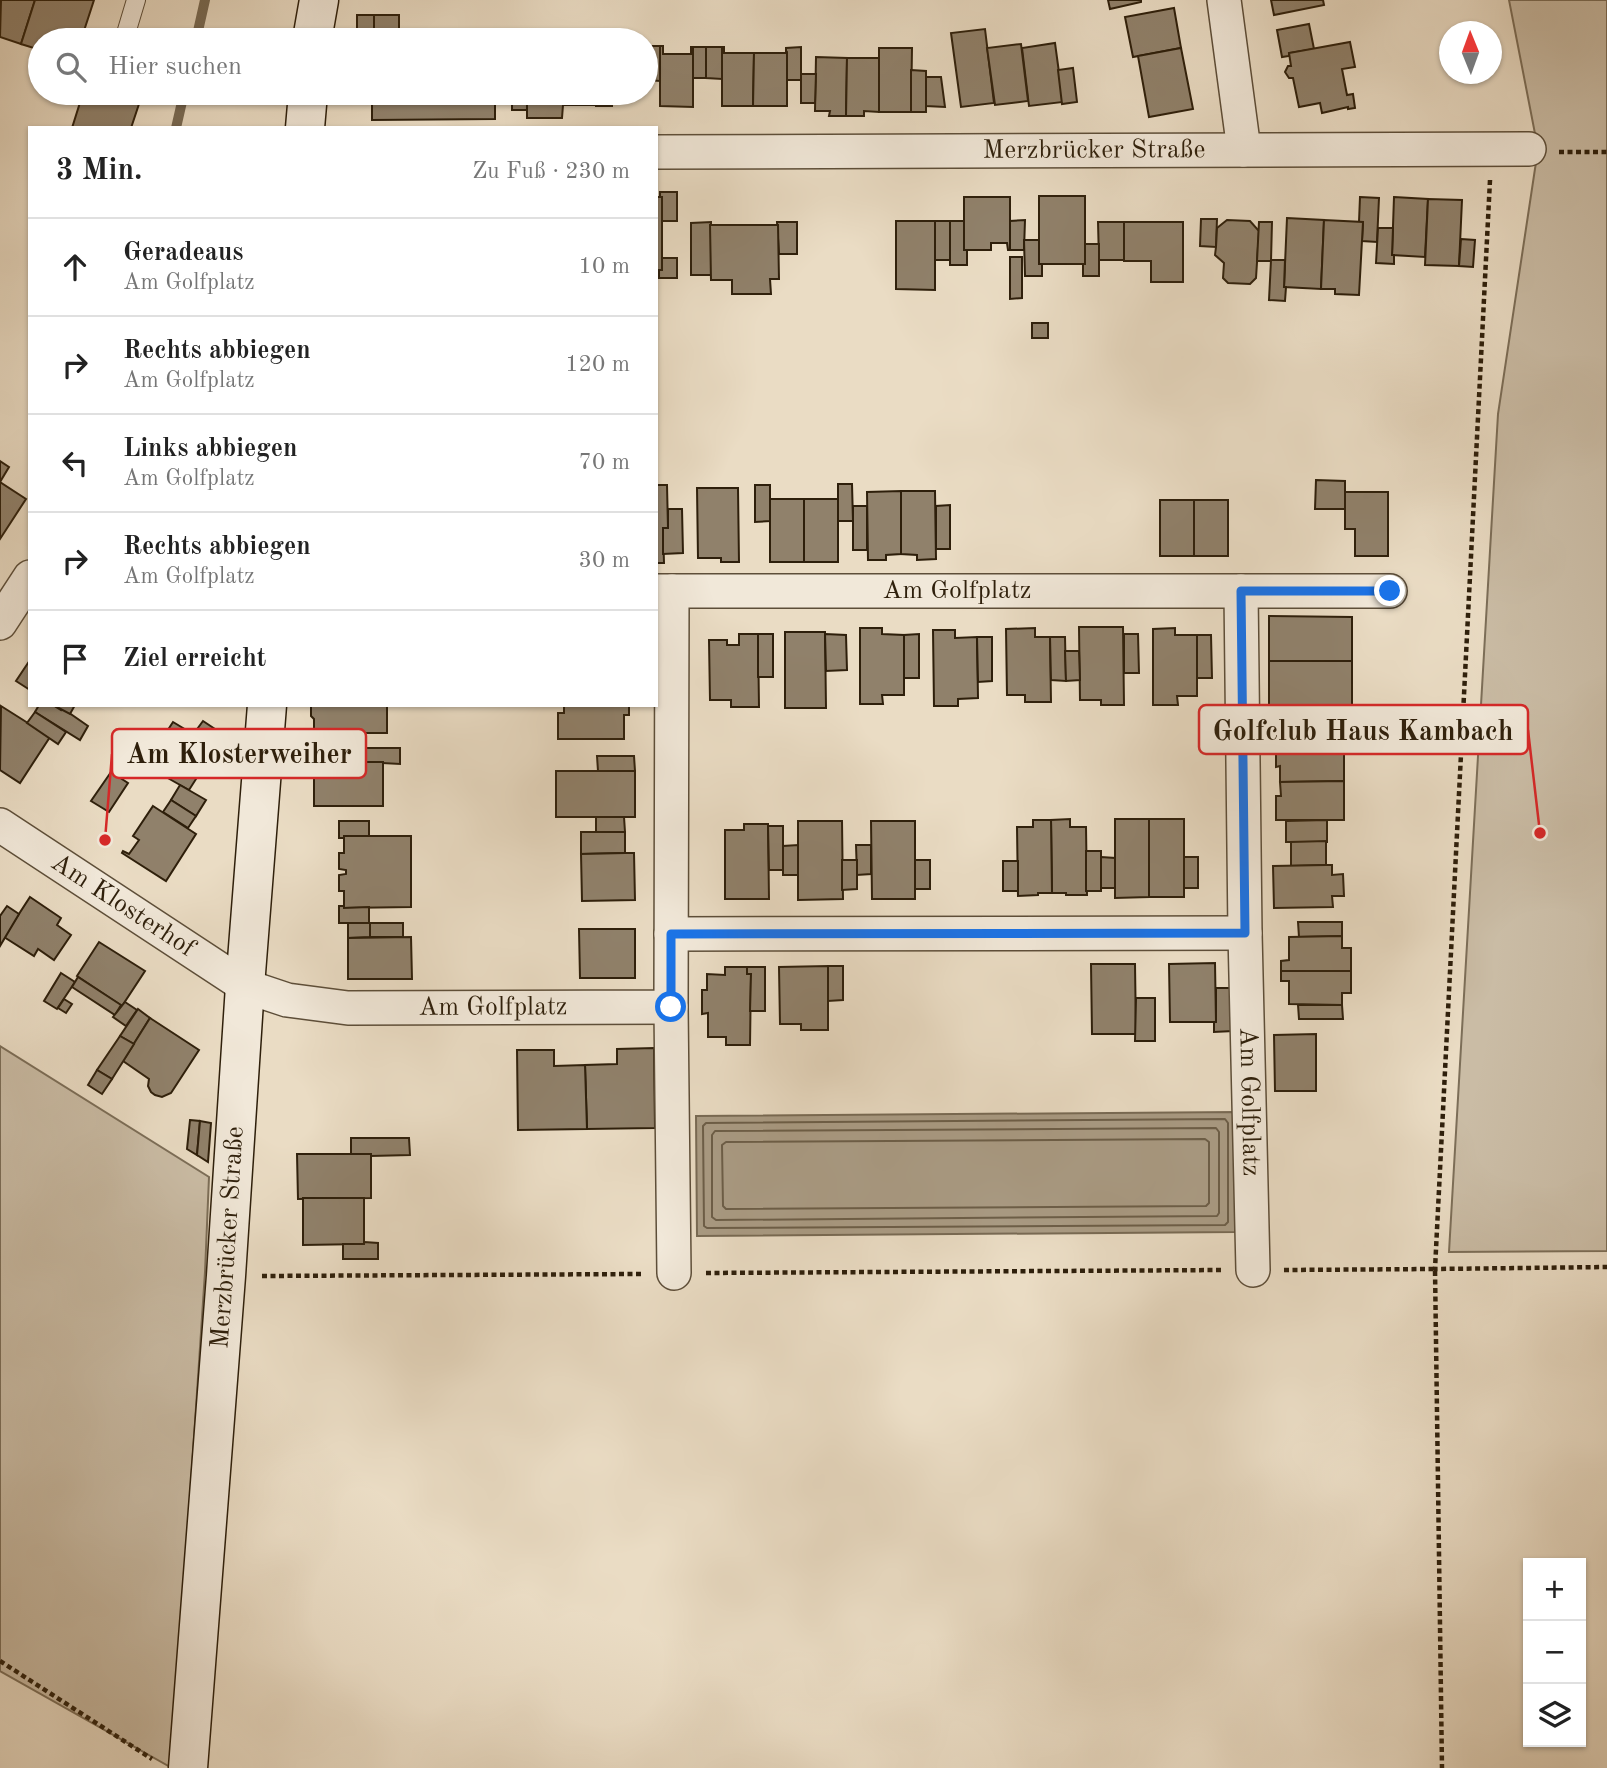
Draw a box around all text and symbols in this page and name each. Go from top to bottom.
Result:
north arrow [1439,21,1502,84]
search box [28,28,658,105]
icon: search [52,48,90,86]
text: Hier suchen [108,54,242,80]
street label: Merzbrücker Straße [982,137,1206,164]
text: 3 Min. [56,156,142,186]
text: Zu Fuß · 230 m [472,160,630,183]
text: Geradeaus [123,240,243,266]
icon: ahead [56,248,94,286]
text: 10 m [579,255,630,278]
text: Am Golfplatz [123,271,255,294]
text: Rechts abbiegen [123,338,311,364]
icon: right [56,346,94,384]
text: 120 m [565,353,630,376]
text: Am Golfplatz [123,369,255,392]
text: Links abbiegen [123,436,297,462]
icon: left [56,444,94,482]
text: 70 m [579,451,630,474]
text: Am Golfplatz [123,467,255,490]
text: Rechts abbiegen [123,534,311,560]
icon: right [56,542,94,580]
text: 30 m [579,549,630,572]
text: Am Golfplatz [123,565,255,588]
route end [1374,575,1405,606]
street label: Am Golfplatz [883,578,1032,604]
icon: arrive [56,640,94,678]
text: Ziel erreicht [123,646,266,672]
callout: Golfclub Haus Kambach [1199,705,1528,754]
text: Golfclub Haus Kambach [1212,719,1514,747]
callout: Am Klosterweiher [112,729,366,778]
text: Am Klosterweiher [126,742,352,770]
street label: Am Klosterhof [46,849,201,963]
route start [655,991,686,1022]
street label: Am Golfplatz [418,994,568,1021]
street label: Am Golfplatz [1234,1027,1264,1177]
street label: Merzbrücker Straße [207,1125,249,1350]
map controls [1523,1558,1586,1747]
button: + [1523,1558,1586,1621]
button: − [1523,1621,1586,1684]
button: layers [1523,1684,1586,1747]

